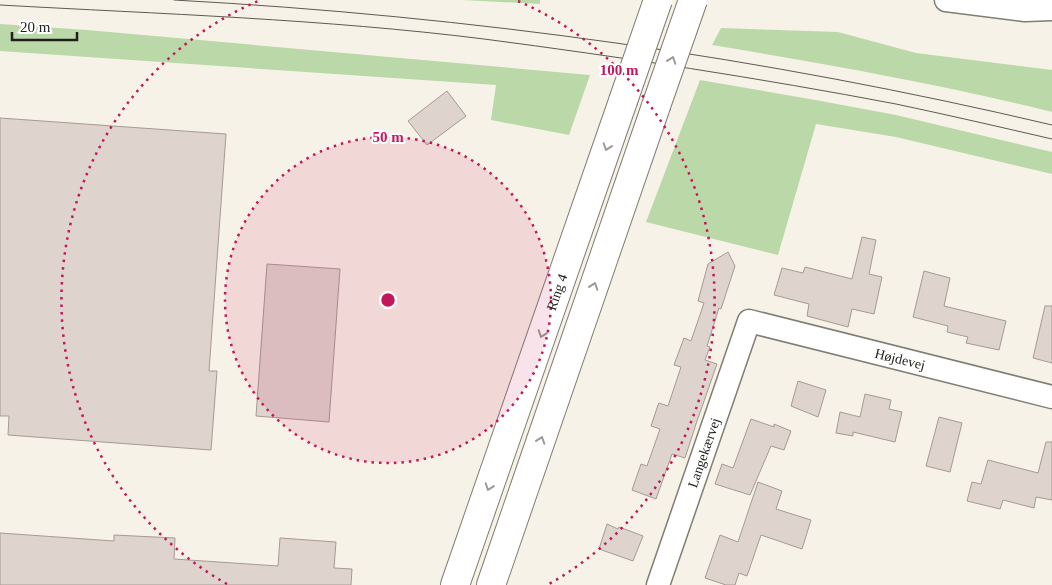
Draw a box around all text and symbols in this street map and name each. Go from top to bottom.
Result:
scale bar [12,10,78,42]
text: 20 m [20,19,51,35]
one-way arrow [666,56,676,65]
text: 100 m [600,62,639,78]
text: 50 m [372,129,404,145]
one-way arrow [603,142,613,151]
street label: Ring 4 [544,272,570,313]
one-way arrow [588,282,598,291]
centre of rings [379,291,397,309]
one-way arrow [538,329,548,337]
street label: Højdevej [873,346,927,373]
street label: Langekærvej [685,416,723,490]
one-way arrow [535,436,545,444]
one-way arrow [485,482,495,491]

